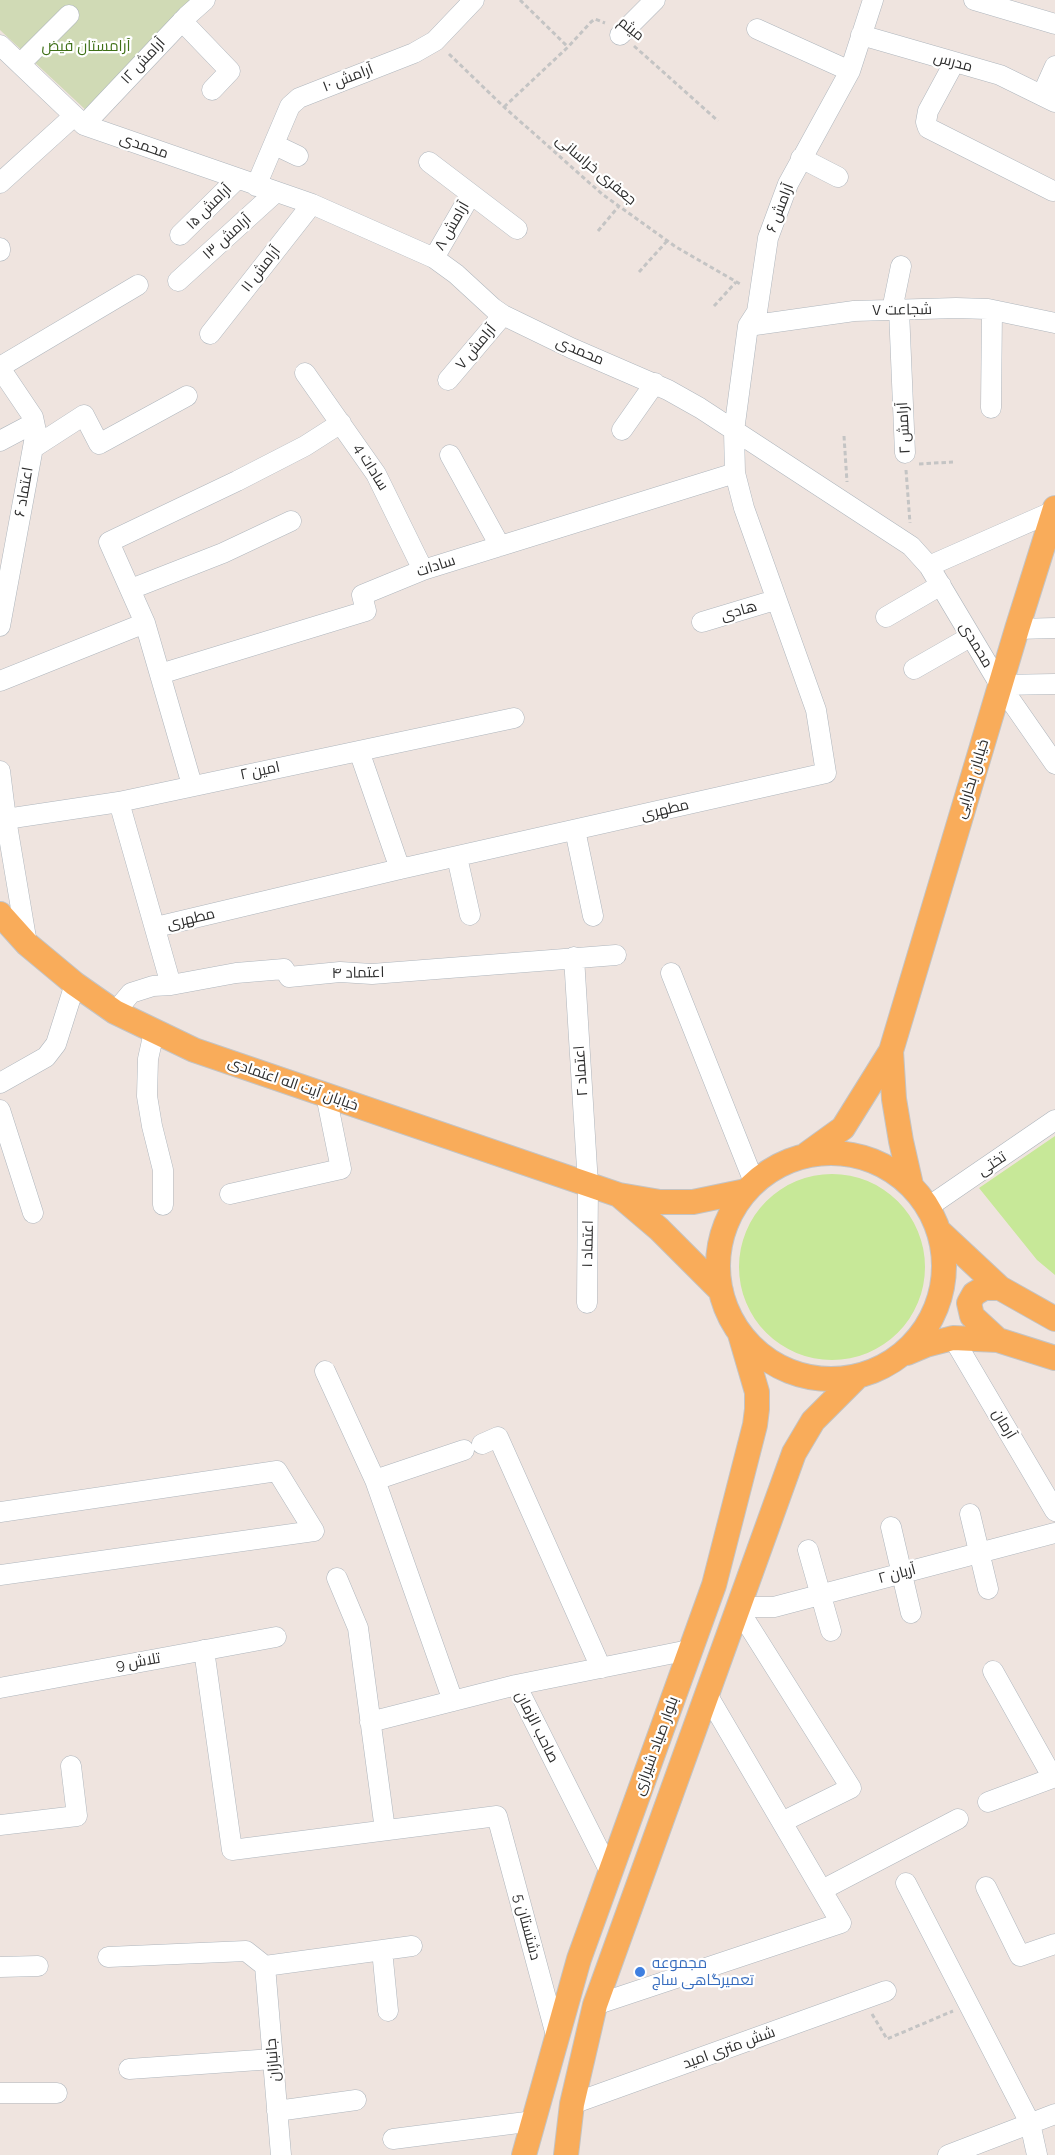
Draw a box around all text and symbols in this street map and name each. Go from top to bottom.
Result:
street label: میثم [614,13,648,45]
street label: آرامش ۱۲ [117,34,169,88]
park label: آرامستان فیض [41,37,131,55]
street label: مدرس [931,48,975,76]
street label: آرامش ۱۰ [320,60,376,96]
street label: محمدی [117,129,171,163]
street label: جعفری خراسانی [552,131,640,209]
street label: آرامش ۱۵ [182,180,236,234]
street label: آرامش ۶ [762,181,798,235]
street label: آرامش ۸ [431,198,473,254]
street label: آرامش ۱۳ [199,211,255,263]
street label: آرامش ۱۱ [237,242,285,296]
street label: شجاعت ۷ [872,300,932,320]
street label: آرامش ۷ [452,321,500,373]
street label: محمدی [553,333,607,369]
street label: آرامش ۲ [894,402,914,454]
street label: سادات 4 [350,440,392,494]
street label: اعتماد ۶ [11,466,37,518]
street label: سادات [414,551,458,581]
street label: هادی [719,597,759,625]
street label: محمدی [955,619,997,671]
street label: خیابان بخارایی [951,737,993,821]
street label: امین ۲ [238,758,282,784]
street label: مطهری [639,796,691,824]
street label: مطهری [165,905,217,933]
street label: اعتماد ۴ [331,964,385,982]
street label: اعتماد ۲ [570,1045,592,1097]
street label: خیابان آیت اله اعتمادی [225,1053,361,1115]
street label: تختی [974,1148,1010,1180]
street label: اعتماد ۱ [579,1220,597,1268]
street label: آرمان [988,1406,1020,1442]
street label: آریان ۲ [876,1560,918,1588]
street label: تلاش 9 [114,1649,162,1675]
street label: صاحب الزمان [511,1688,563,1766]
street label: بلوار صیاد شیرازی [630,1694,682,1798]
street label: دشتستان 5 [510,1892,544,1962]
place label: مجموعه تعمیرگاهی ساچ [652,1954,754,1989]
marker: مجموعه تعمیرگاهی ساچ [633,1965,647,1979]
street label: شش متری امید [680,2023,778,2073]
street label: جانبازان [262,2038,284,2082]

